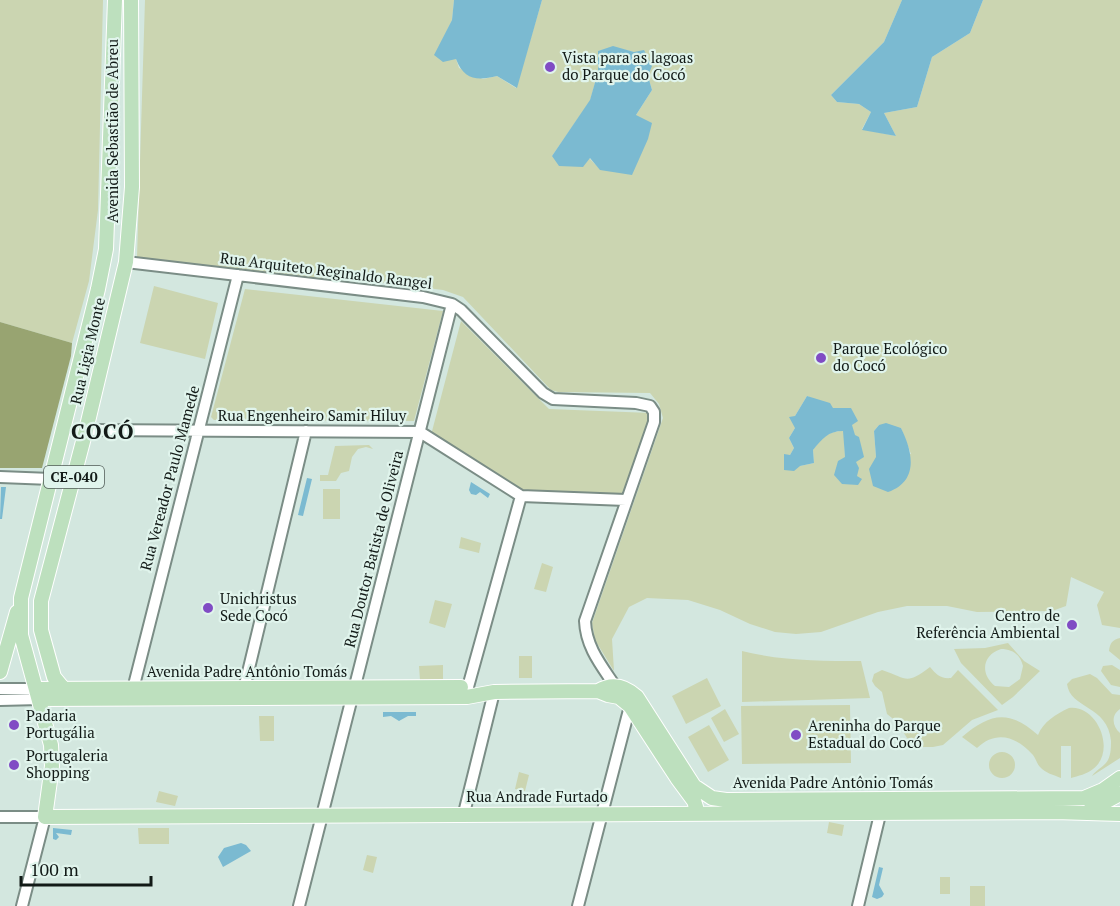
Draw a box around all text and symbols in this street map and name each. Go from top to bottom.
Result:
street label: Avenida Sebastião de Abreu [102,39,122,223]
place label: Vista para as lagoas do Parque do Cocó [562,47,693,84]
marker: Vista para as lagoas do Parque do Cocó [543,60,557,74]
street label: Rua Arquiteto Reginaldo Rangel [219,247,433,293]
street label: Rua Ligia Monte [65,295,109,406]
place label: Parque Ecológico do Cocó [833,338,947,375]
marker: Parque Ecológico do Cocó [814,351,828,365]
street label: Rua Vereador Paulo Mamede [135,383,203,572]
street label: Rua Engenheiro Samir Hiluy [218,405,407,425]
district label: COCÓ [71,417,135,445]
street label: Rua Doutor Batista de Oliveira [339,448,407,650]
road number: CE-040 [44,466,104,488]
place label: Unichristus Sede Cocó [220,588,297,625]
marker: Unichristus Sede Cocó [201,601,215,615]
place label: Centro de Referência Ambiental [916,605,1060,642]
marker: Centro de Referência Ambiental [1065,618,1079,632]
street label: Avenida Padre Antônio Tomás [147,661,347,681]
place label: Padaria Portugália [26,705,95,742]
place label: Areninha do Parque Estadual do Cocó [808,715,941,752]
marker: Padaria Portugália [7,718,21,732]
marker: Areninha do Parque Estadual do Cocó [789,728,803,742]
place label: Portugaleria Shopping [26,745,109,782]
marker: Portugaleria Shopping [7,758,21,772]
street label: Avenida Padre Antônio Tomás [733,772,933,792]
street label: Rua Andrade Furtado [466,786,608,806]
scale bar [21,849,152,887]
text: 100 m [30,857,79,881]

